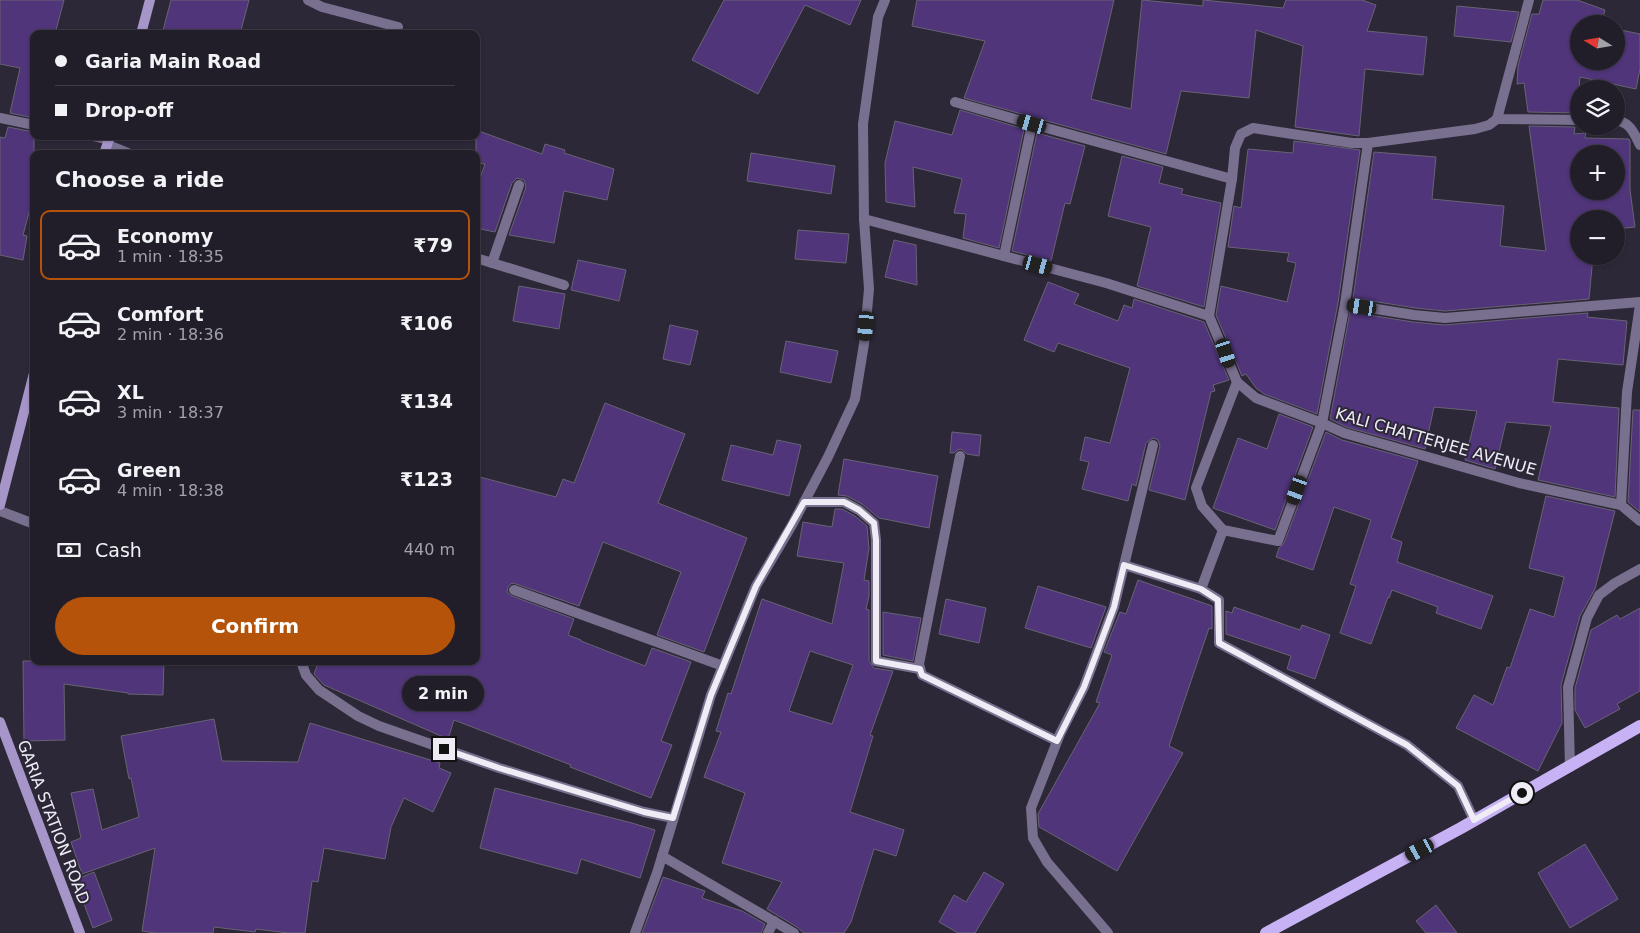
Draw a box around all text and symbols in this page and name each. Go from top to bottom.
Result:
north arrow [1570,15,1625,70]
map controls [1570,15,1625,265]
text: Garia Main Road [85,50,261,72]
button: layers [1570,80,1625,135]
text: Drop-off [85,99,173,121]
car [1015,113,1048,135]
button: + [1570,145,1625,200]
text: Choose a ride [55,167,224,192]
button: − [1570,210,1625,265]
icon: car [57,223,102,268]
text: Economy [117,225,213,247]
text: ₹79 [413,234,453,256]
text: 1 min · 18:35 [117,247,224,266]
car [1021,254,1054,276]
car [1346,297,1377,317]
icon: car [57,301,102,346]
text: Comfort [117,303,204,325]
car [857,310,874,342]
text: ₹106 [400,312,453,334]
text: 2 min · 18:36 [117,325,224,344]
car [1214,336,1237,370]
icon: car [57,379,102,424]
text: XL [117,381,144,403]
text: ₹134 [400,390,453,412]
text: 3 min · 18:37 [117,403,224,422]
street label: KALI CHATTERJEE AVENUE [1333,404,1538,479]
icon: car [57,457,102,502]
text: Green [117,459,181,481]
text: ₹123 [400,468,453,490]
car [1284,473,1309,507]
text: 4 min · 18:38 [117,481,224,500]
icon: cash [55,536,83,564]
text: Cash [95,539,142,561]
text: 440 m [404,540,455,559]
button: Confirm [55,597,455,655]
callout: 2 min [403,676,485,712]
text: 2 min [418,684,468,703]
street label: GARIA STATION ROAD [13,737,94,907]
route end [433,738,455,760]
route start [1511,782,1533,804]
car [1403,836,1436,864]

